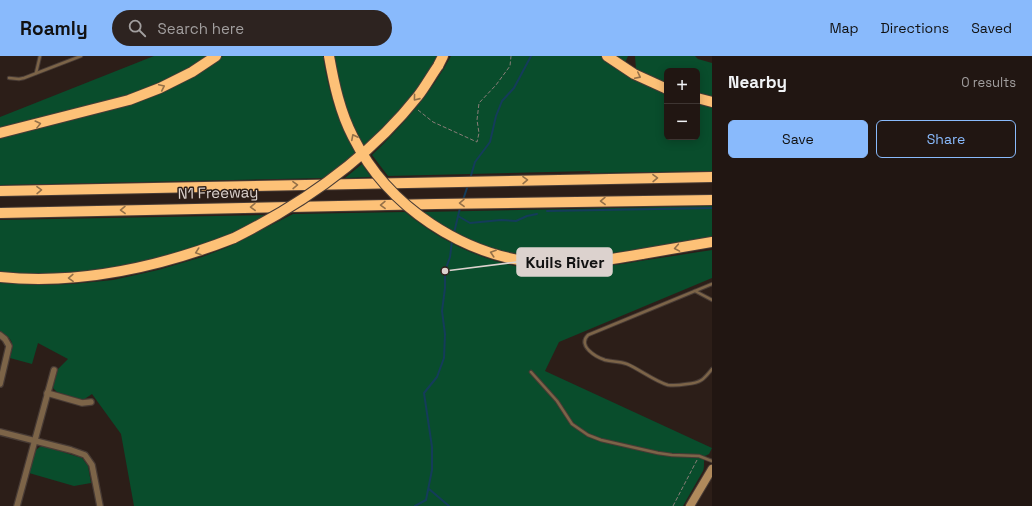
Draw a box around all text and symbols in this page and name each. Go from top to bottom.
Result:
search box [112,10,392,46]
text: Roamly [20,16,88,41]
icon: search [126,17,148,39]
text: Search here [158,19,244,38]
text: Map [829,19,859,37]
text: Directions [881,19,949,37]
text: Saved [971,19,1012,37]
map controls [664,68,700,140]
button: + [664,68,700,104]
one-way arrow [634,71,642,79]
text: Nearby [728,71,787,93]
text: 0 results [961,74,1016,91]
one-way arrow [158,84,166,92]
one-way arrow [413,93,420,100]
button: − [664,104,700,140]
one-way arrow [35,120,41,128]
button: Save [728,120,868,158]
button: Share [876,120,1016,158]
one-way arrow [351,134,359,142]
one-way arrow [652,174,658,182]
one-way arrow [522,176,528,184]
one-way arrow [292,181,298,189]
street label: N1 Freeway [177,182,258,203]
one-way arrow [36,186,42,194]
one-way arrow [600,197,606,205]
one-way arrow [459,199,465,207]
one-way arrow [380,200,386,209]
one-way arrow [250,203,256,212]
one-way arrow [120,206,126,214]
one-way arrow [674,243,680,252]
one-way arrow [194,247,201,255]
callout: Kuils River [517,248,612,276]
one-way arrow [490,249,497,258]
text: Kuils River [525,252,605,273]
one-way arrow [68,274,74,282]

